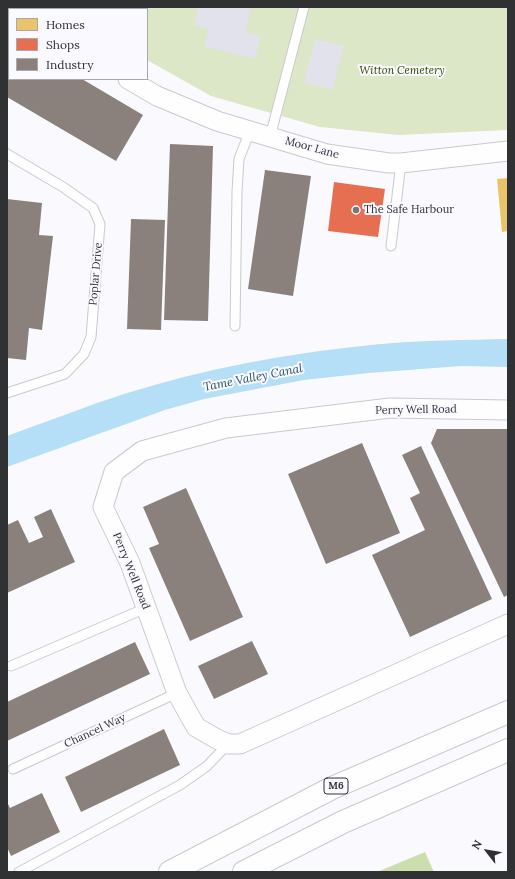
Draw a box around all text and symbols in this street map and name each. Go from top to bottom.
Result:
legend [8,8,148,80]
text: Homes [46,17,85,32]
text: Shops [46,37,80,52]
text: Industry [46,57,93,72]
park label: Witton Cemetery [359,64,445,78]
street label: Moor Lane [284,134,340,162]
place label: The Safe Harbour [364,203,454,217]
marker: The Safe Harbour [351,205,361,215]
street label: Poplar Drive [87,242,105,306]
water label: Tame Valley Canal [202,361,304,395]
street label: Perry Well Road [375,403,457,417]
street label: Perry Well Road [110,531,152,611]
street label: Chancel Way [62,711,128,751]
road number: M6 [324,778,348,794]
north arrow [467,831,507,871]
text: N [469,838,485,852]

